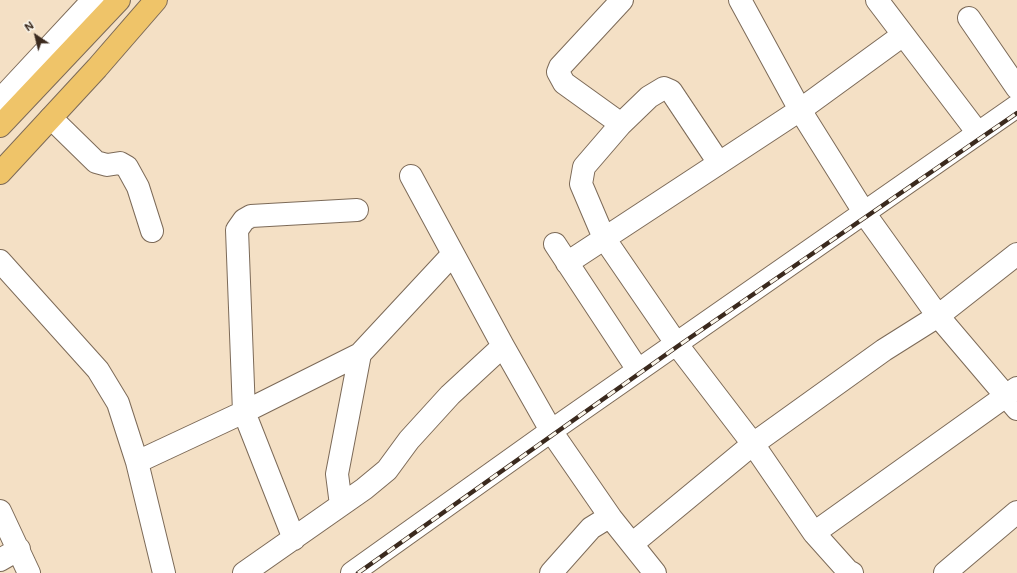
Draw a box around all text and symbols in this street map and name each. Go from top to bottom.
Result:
north arrow [16,16,56,56]
text: N [21,17,37,34]

